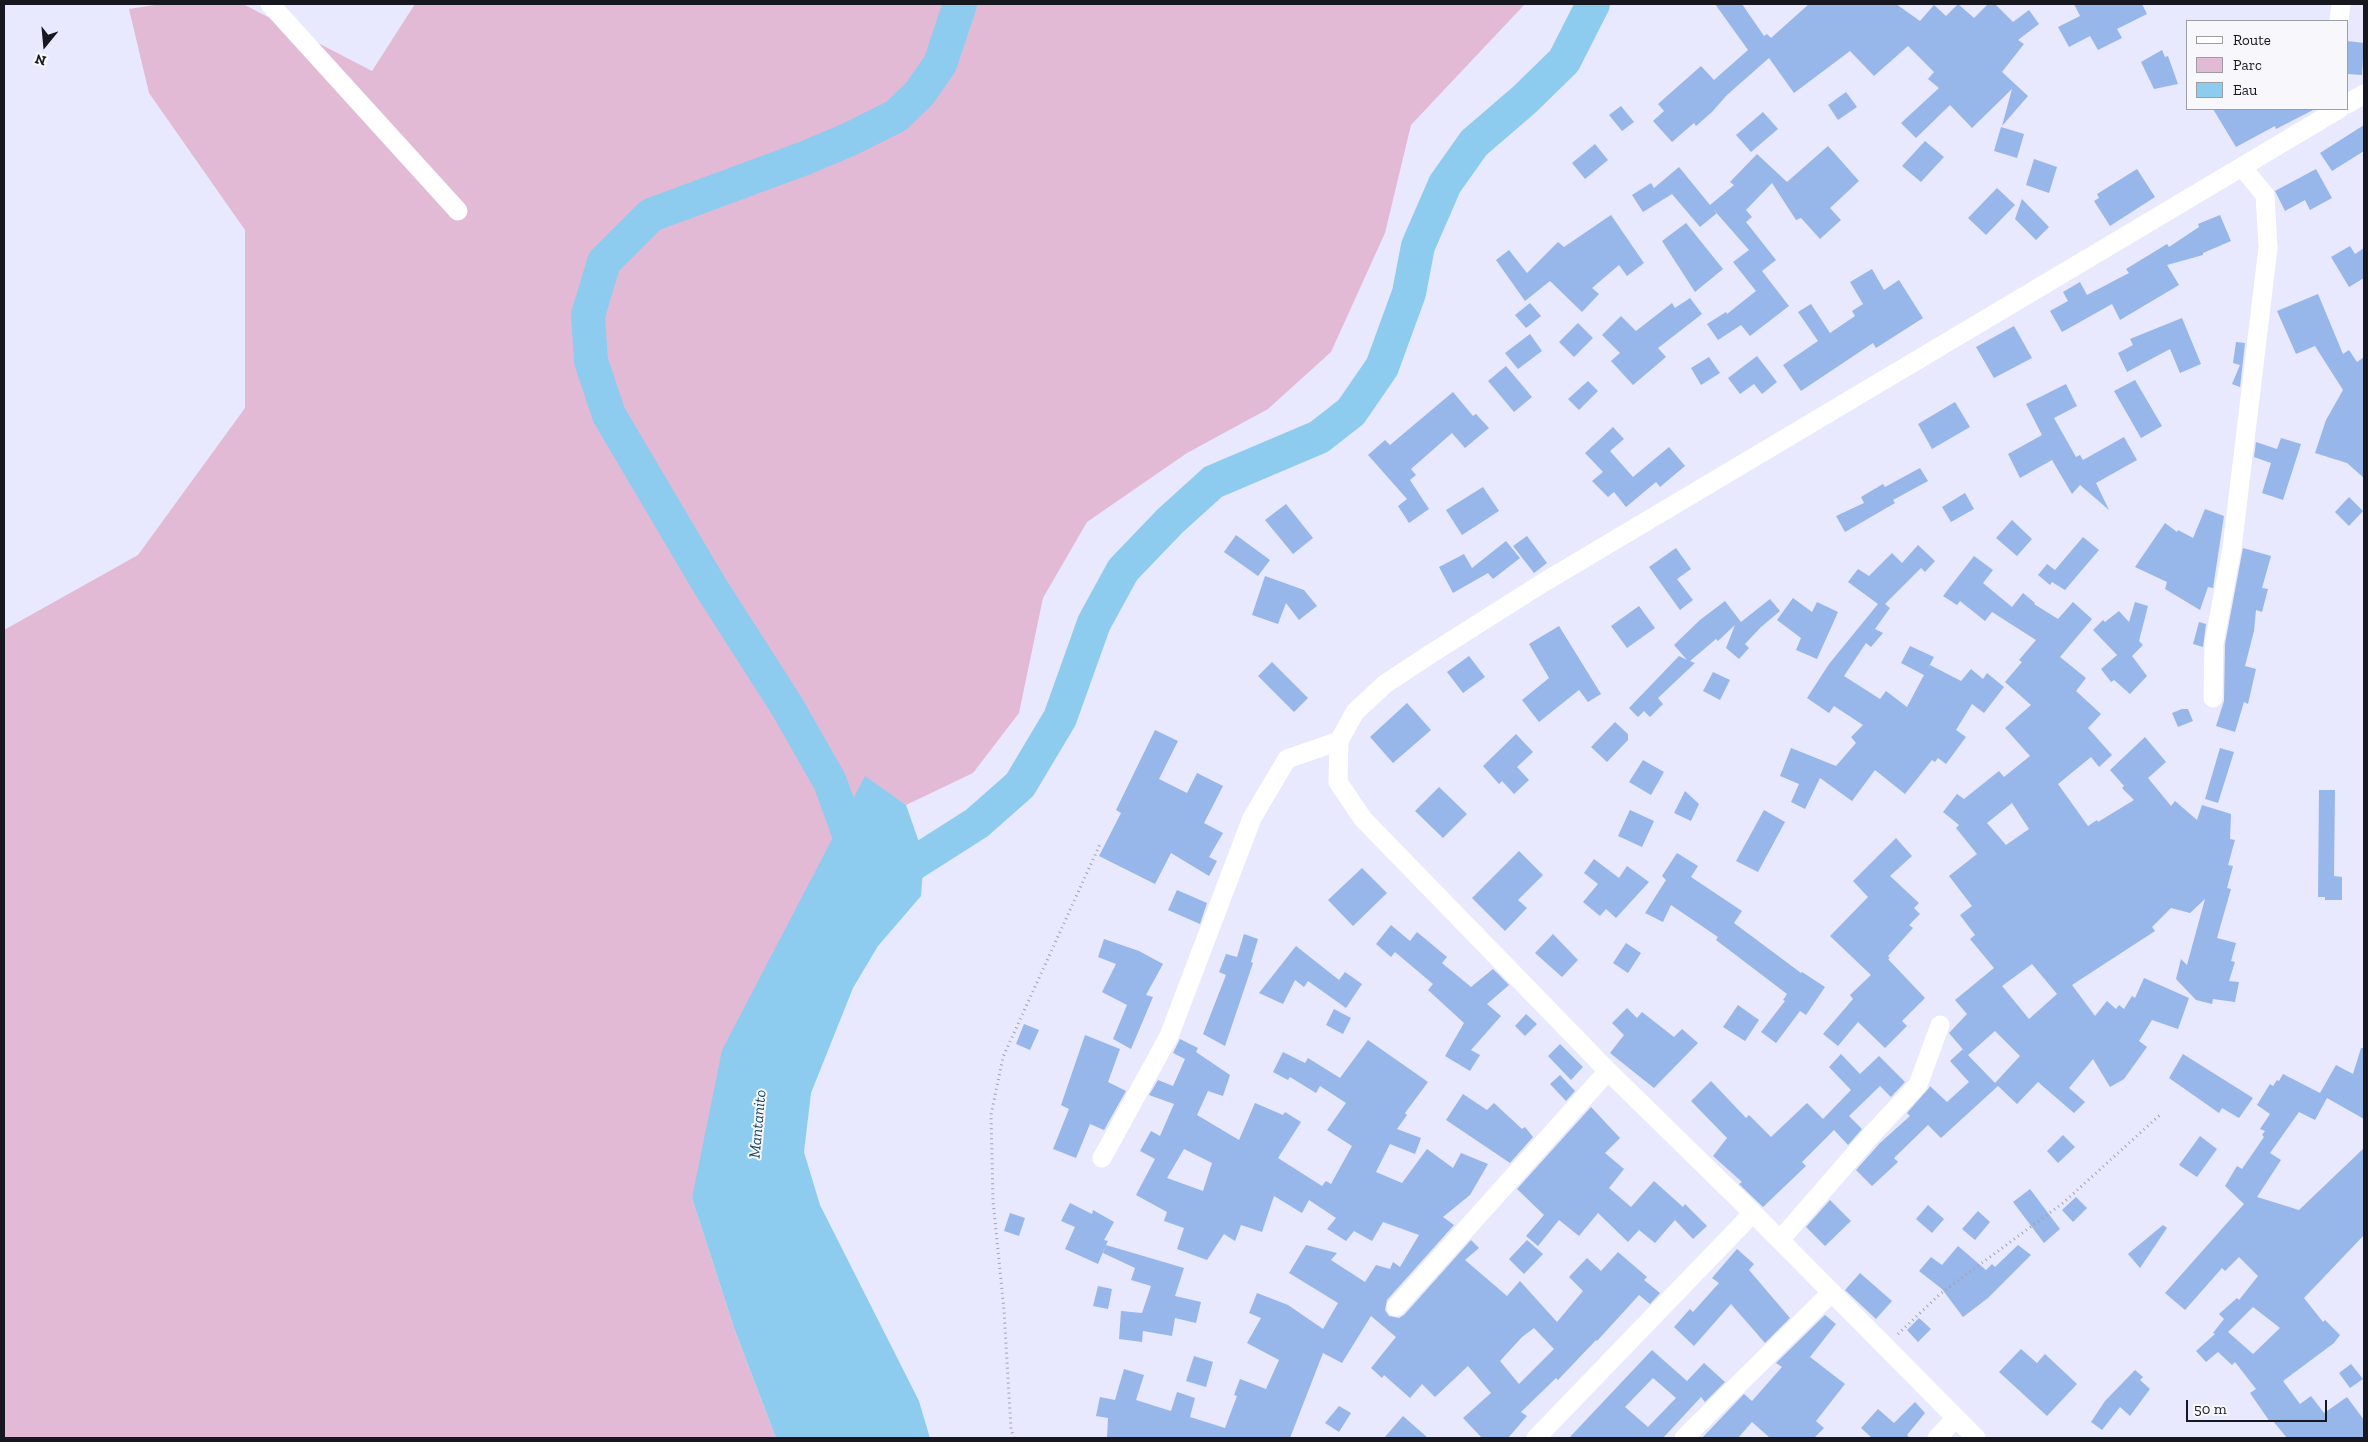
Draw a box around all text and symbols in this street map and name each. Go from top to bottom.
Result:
north arrow [20,20,70,70]
legend [2186,20,2348,110]
text: Route [2233,31,2271,49]
text: N [33,50,48,70]
text: Parc [2233,56,2262,74]
text: Eau [2233,81,2257,99]
water label: Mantanito [745,1089,771,1159]
scale bar [2188,1390,2329,1422]
text: 50 m [2194,1400,2227,1418]

